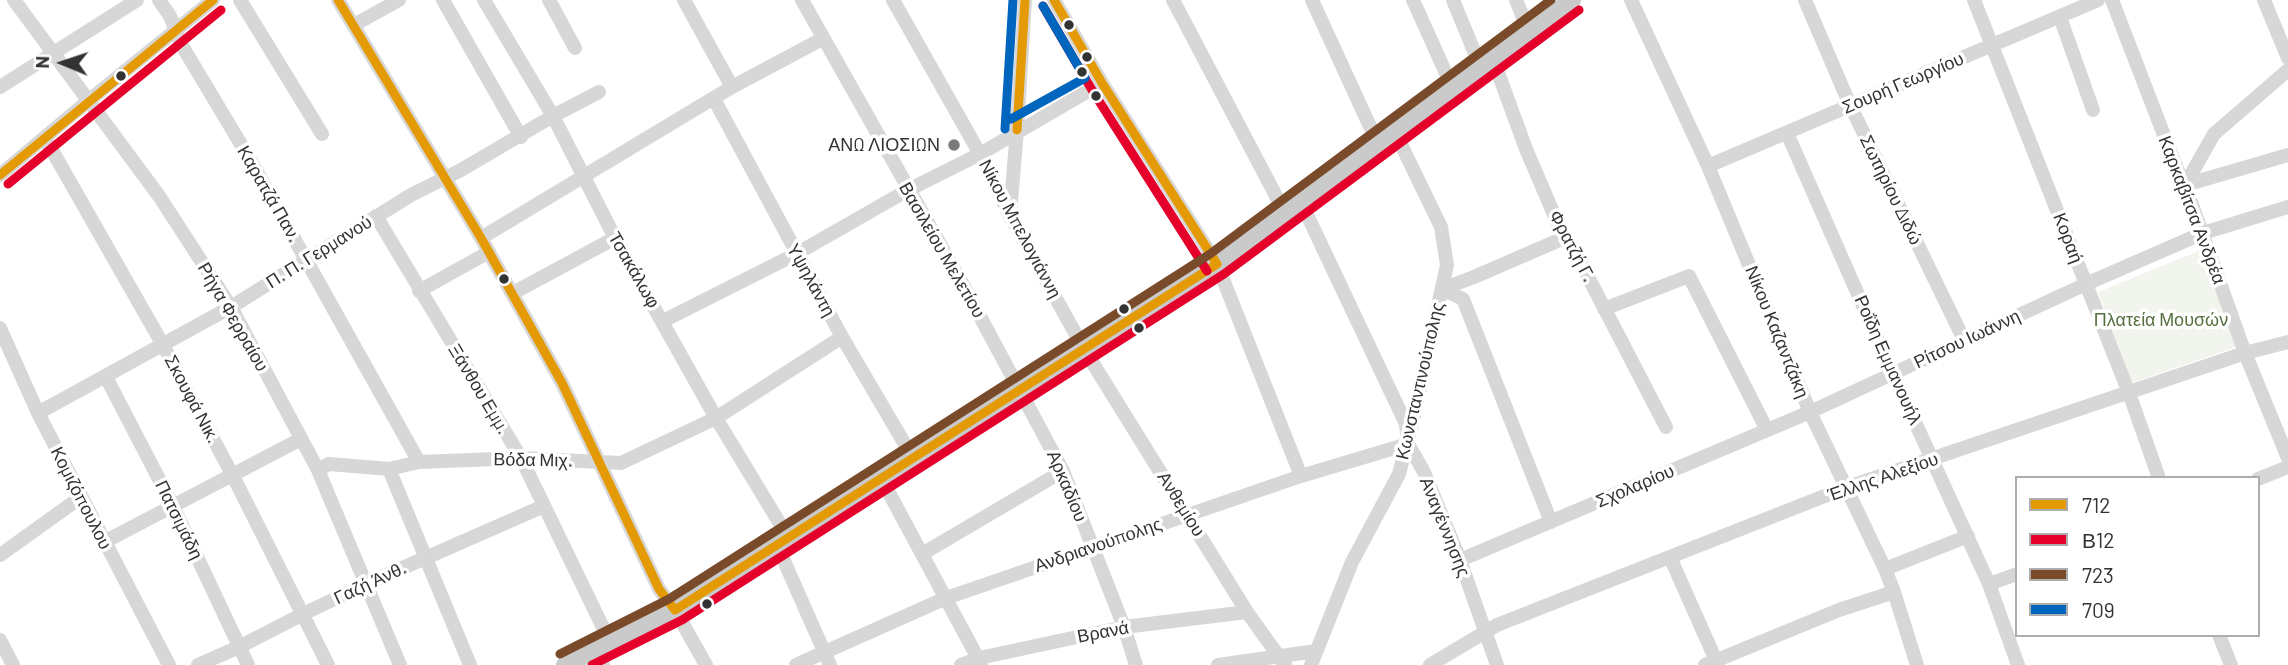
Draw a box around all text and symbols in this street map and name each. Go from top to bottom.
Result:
unlabelled marker [1062,18,1076,32]
north arrow [28,28,98,98]
street label: Σουρή Γεωργίου [1839,48,1967,118]
unlabelled marker [1080,50,1094,64]
text: N [30,56,53,69]
unlabelled marker [1075,65,1089,79]
unlabelled marker [114,69,128,83]
unlabelled marker [1089,89,1103,103]
street label: Σωτηρίου Διδώ [1855,132,1927,248]
street label: Καρκαβίτσα Ανδρέα [2154,133,2230,287]
place label: ΑΝΩ ΛΙΟΣΙΩΝ [828,134,940,156]
marker: ΑΝΩ ΛΙΟΣΙΩΝ [946,137,962,153]
street label: Καρατζά Παν. [233,142,305,246]
street label: Νίκου Μπελογιάννη [974,156,1066,302]
street label: Βασιλείου Μελετίου [894,178,990,322]
street label: Φρατζή Γ. [1544,206,1600,286]
street label: Κοραή [2049,210,2087,266]
street label: Π. Π. Γερμανού [262,211,376,293]
street label: Τσακάλωφ [604,228,664,312]
street label: Υψηλάντη [782,240,840,320]
street label: Ρήγα Φερραίου [193,259,273,375]
street label: Νίκου Καζαντζάκη [1741,263,1813,401]
unlabelled marker [497,272,511,286]
street label: Ροΐδη Εμμανουήλ [1850,292,1926,428]
street label: Κωνσταντινούπολης [1391,300,1449,462]
unlabelled marker [1117,302,1131,316]
street label: Ρίτσου Ιωάννη [1910,305,2024,373]
park label: Πλατεία Μουσών [2094,309,2228,331]
unlabelled marker [1132,321,1146,335]
street label: Ξάνθου Εμμ. [444,340,514,438]
street label: Σκουφά Νικ. [160,351,224,447]
street label: Κομιζόπουλου [46,443,116,553]
street label: Αρκαδίου [1042,447,1092,525]
street label: Έλλης Αλεξίου [1825,448,1941,506]
street label: Βόδα Μιχ. [493,449,573,471]
street label: Σχολαρίου [1593,460,1677,512]
street label: Ανθεμίου [1153,468,1209,540]
street label: Αναγέννησης [1415,474,1475,580]
legend [2015,476,2260,637]
street label: Πατσιμάδη [151,477,207,563]
text: 712 [2082,492,2111,517]
street label: Ανδριανούπολης [1032,513,1164,577]
text: Β12 [2082,527,2115,552]
street label: Γαζή Άνθ. [330,557,410,609]
text: 723 [2082,562,2114,587]
unlabelled marker [700,597,714,611]
text: 709 [2082,597,2115,622]
street label: Βρανά [1075,616,1131,648]

